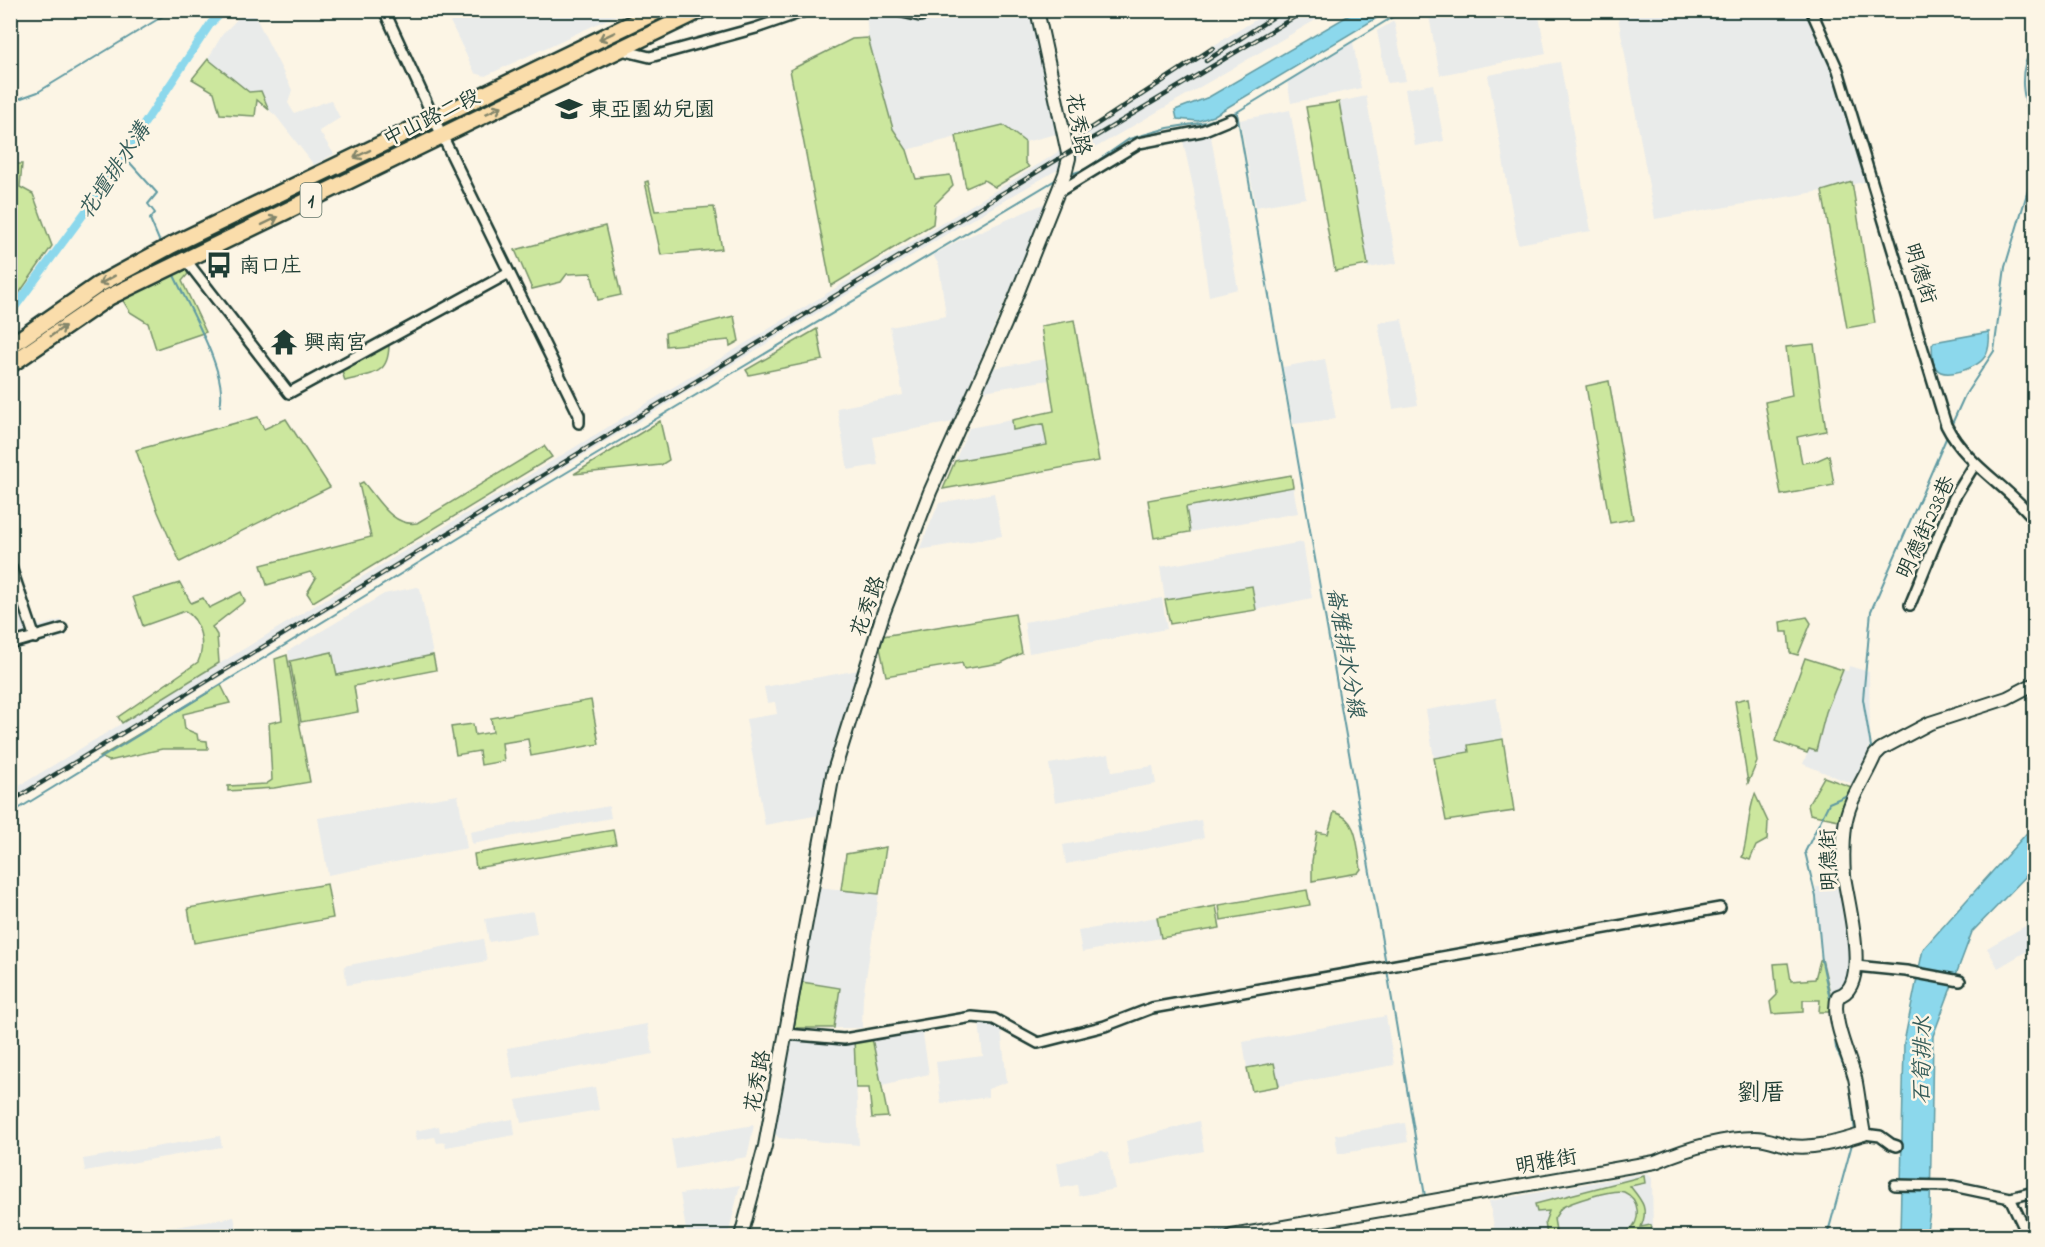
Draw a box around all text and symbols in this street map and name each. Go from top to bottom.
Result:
one-way arrow [598,30,616,42]
street label: 中山路二段 [378,82,486,155]
street label: 花秀路 [1057,91,1097,158]
school or university icon: 東亞園幼兒園 [554,94,584,124]
place label: 東亞園幼兒園 [589,96,715,126]
one-way arrow [485,103,503,115]
water label: 花壇排水溝 [71,115,161,226]
one-way arrow [354,148,372,160]
road number: 1 [300,183,322,217]
one-way arrow [261,214,279,226]
street label: 明德街 [1896,239,1943,308]
bus stop icon: 南口庄 [204,250,234,280]
place label: 南口庄 [239,252,302,282]
one-way arrow [99,274,116,286]
one-way arrow [50,325,66,337]
temple icon: 興南宮 [269,327,299,357]
place label: 興南宮 [304,329,367,359]
street label: 明德街238巷 [1890,471,1964,584]
street label: 花秀路 [844,572,894,641]
water label: 崙雅排水分線 [1317,585,1371,721]
street label: 明德街 [1814,828,1846,892]
water label: 石筍排水 [1907,1015,1941,1104]
street label: 花秀路 [738,1048,780,1115]
district label: 劉厝 [1737,1077,1785,1112]
street label: 明雅街 [1513,1143,1580,1183]

